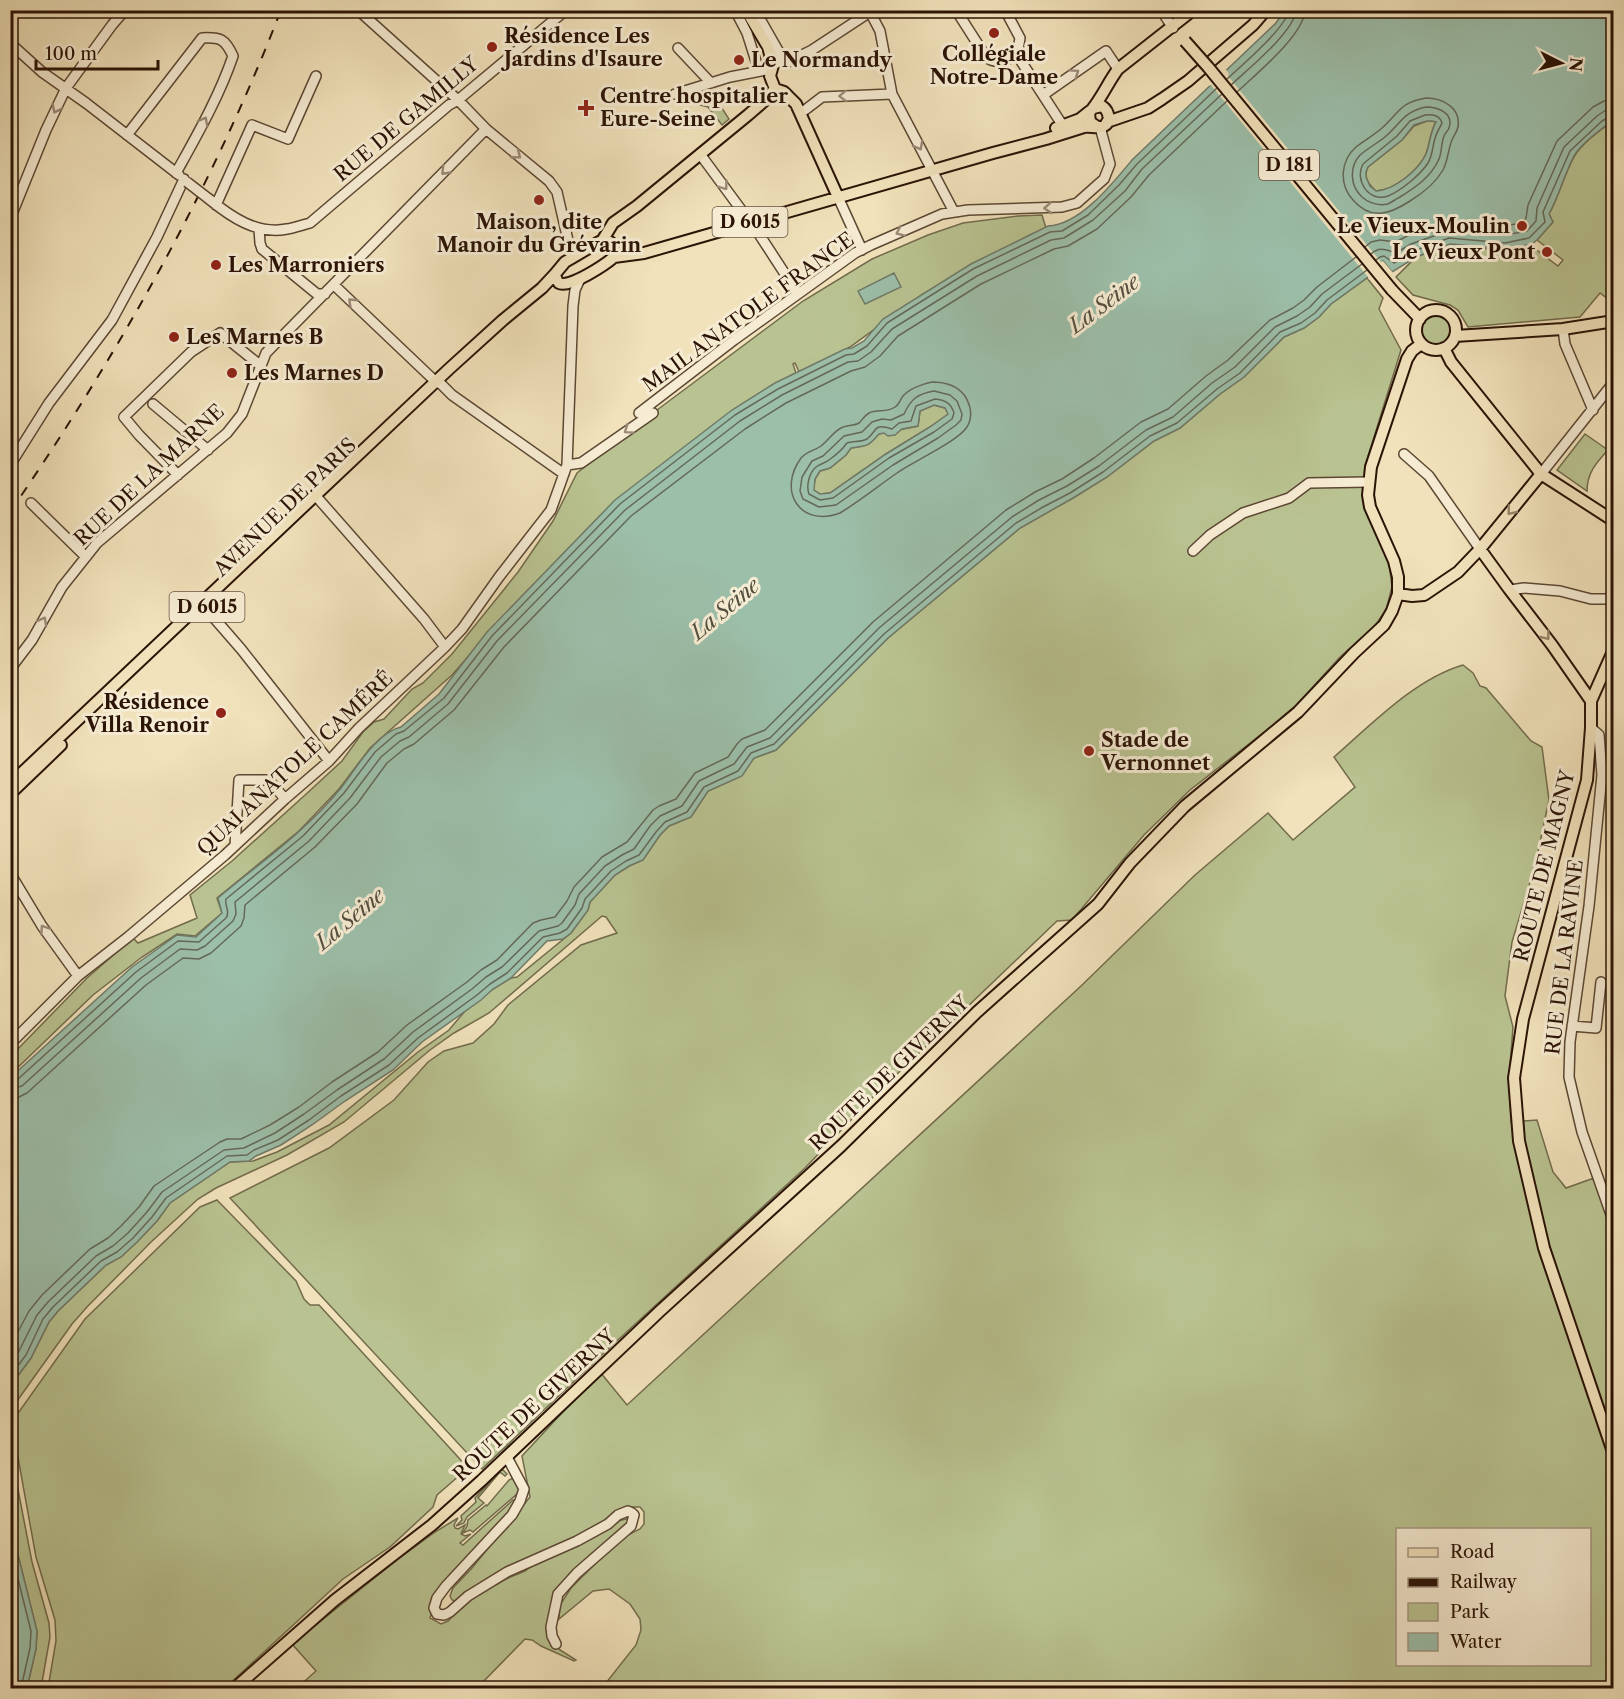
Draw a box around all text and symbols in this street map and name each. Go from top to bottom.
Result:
place label: Résidence Les Jardins d'Isaure [500,24,663,71]
marker: Collégiale Notre-Dame [987,26,1001,40]
scale bar [36,33,158,71]
north arrow [1531,33,1591,93]
marker: Résidence Les Jardins d'Isaure [485,40,499,54]
place label: Collégiale Notre-Dame [930,42,1058,89]
text: 100 m [45,43,97,65]
place label: Le Normandy [751,48,893,72]
street label: RUE DE GAMILLY [329,51,484,186]
marker: Le Normandy [732,53,746,67]
text: N [1565,57,1587,73]
one-way arrow [1068,69,1079,80]
place label: Centre hospitalier Eure-Seine [600,84,788,131]
one-way arrow [839,90,848,103]
marker: Centre hospitalier Eure-Seine [577,99,595,117]
one-way arrow [51,103,63,114]
one-way arrow [197,117,208,128]
one-way arrow [912,140,923,151]
one-way arrow [511,148,522,159]
road number: D 181 [1259,150,1319,180]
one-way arrow [441,164,452,174]
one-way arrow [717,180,728,191]
marker: Maison, dite Manoir du Grévarin [532,193,546,207]
one-way arrow [1044,201,1053,214]
road number: D 6015 [712,207,788,237]
place label: Maison, dite Manoir du Grévarin [437,210,642,257]
place label: Le Vieux-Moulin [1337,214,1510,238]
marker: Le Vieux-Moulin [1515,219,1529,233]
one-way arrow [895,225,906,237]
street label: MAIL ANATOLE FRANCE [637,227,859,397]
place label: Le Vieux Pont [1392,240,1535,264]
marker: Le Vieux Pont [1540,245,1554,259]
place label: Les Marroniers [228,253,385,277]
marker: Les Marroniers [209,258,223,272]
water label: La Seine [1062,268,1145,340]
one-way arrow [349,298,359,309]
place label: Les Marnes B [186,325,323,349]
marker: Les Marnes B [167,330,181,344]
place label: Les Marnes D [244,361,384,385]
marker: Les Marnes D [225,366,239,380]
street label: RUE DE LA MARNE [69,399,229,551]
one-way arrow [624,423,635,434]
street label: AVENUE DE PARIS [208,433,361,582]
one-way arrow [1507,505,1518,516]
water label: La Seine [684,572,765,646]
road number: D 6015 [170,592,244,622]
one-way arrow [36,617,47,627]
one-way arrow [1538,630,1549,641]
street label: QUAI ANATOLE CAMÉRÉ [191,665,398,860]
place label: Résidence Villa Renoir [85,690,209,737]
marker: Résidence Villa Renoir [214,706,228,720]
place label: Stade de Vernonnet [1100,728,1210,775]
marker: Stade de Vernonnet [1082,744,1096,758]
street label: ROUTE DE MAGNY [1509,767,1580,964]
street label: RUE DE LA RAVINE [1540,858,1588,1056]
water label: La Seine [309,882,390,956]
one-way arrow [40,924,51,935]
street label: ROUTE DE GIVERNY [804,990,974,1155]
street label: ROUTE DE GIVERNY [448,1323,621,1486]
legend [1396,1528,1591,1666]
text: Road [1450,1541,1495,1563]
text: Railway [1450,1571,1518,1593]
text: Park [1450,1601,1491,1623]
text: Water [1449,1631,1502,1653]

